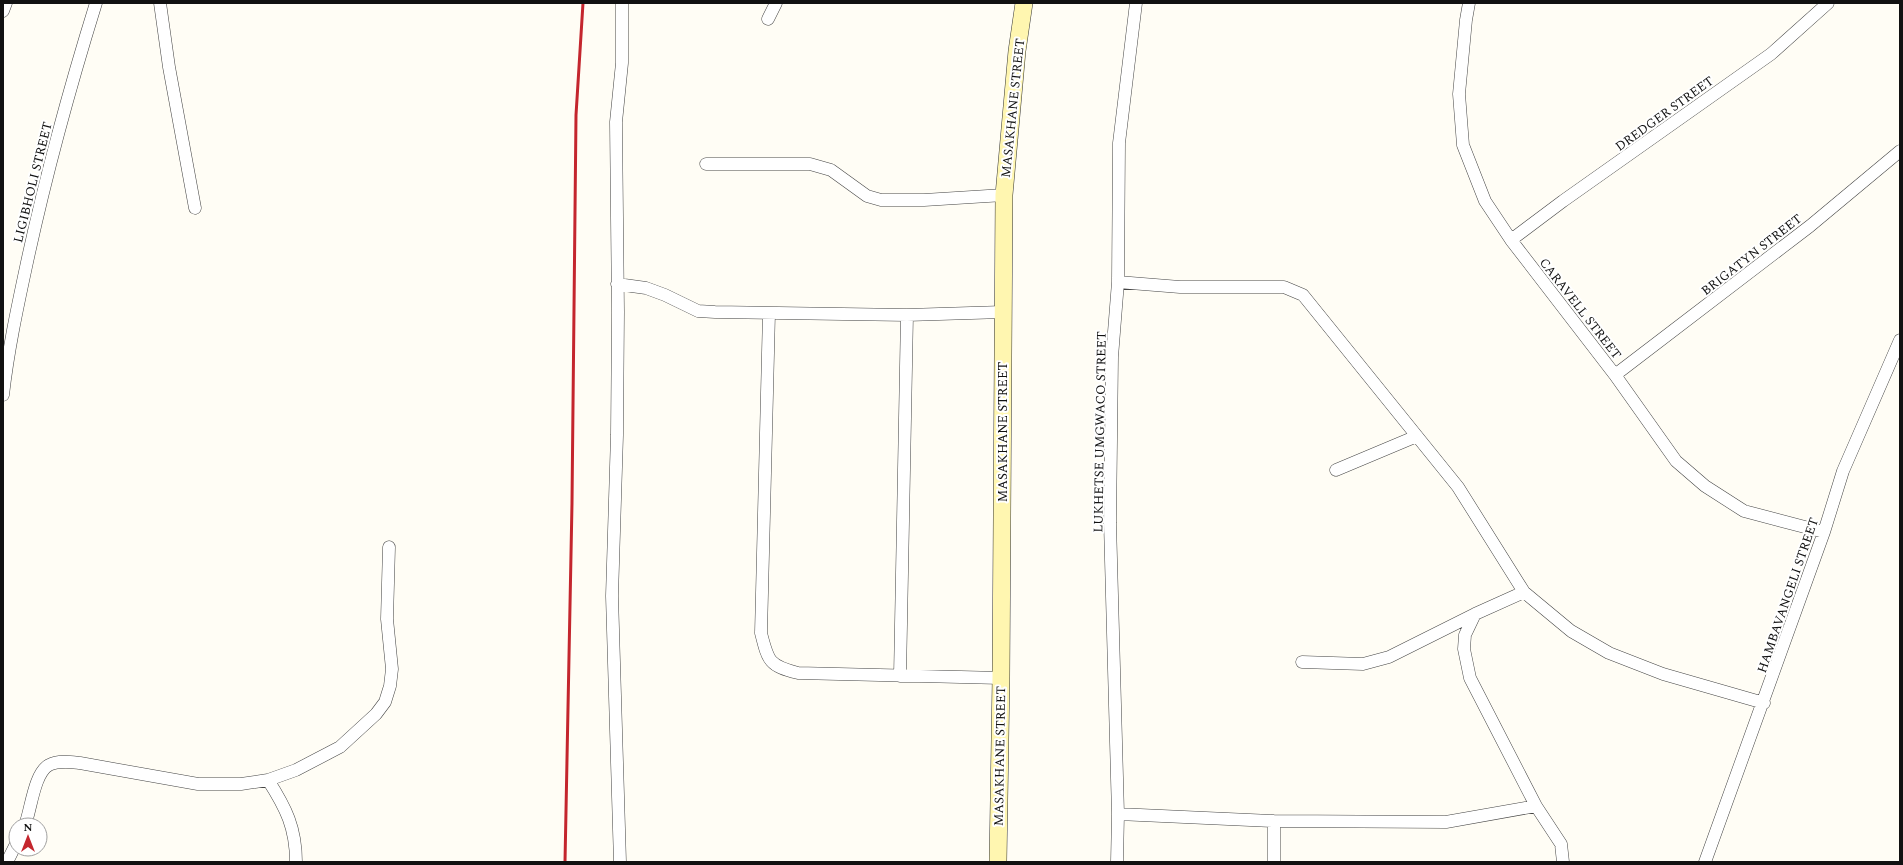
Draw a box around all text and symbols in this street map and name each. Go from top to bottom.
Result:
street label: MASAKHANE STREET [996,37,1030,179]
street label: DREDGER STREET [1611,71,1718,156]
street label: LIGIBHOLI STREET [8,119,58,245]
street label: BRIGATYN STREET [1697,209,1806,301]
street label: CARAVELL STREET [1534,254,1626,364]
street label: LUKHETSE UMGWACO STREET [1088,331,1112,533]
street label: MASAKHANE STREET [993,362,1013,502]
street label: HAMBAVANGELI STREET [1752,515,1824,676]
street label: MASAKHANE STREET [989,685,1011,826]
north arrow [8,817,48,857]
text: N [24,819,33,836]

